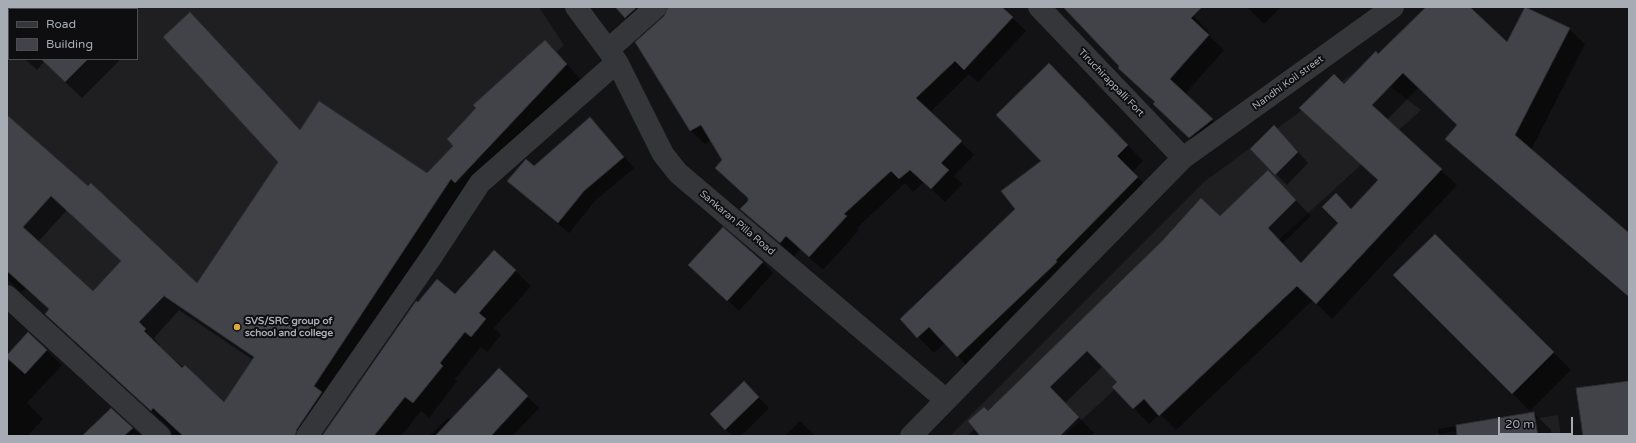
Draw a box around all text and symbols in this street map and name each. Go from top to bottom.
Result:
legend [8,8,138,60]
text: Road [46,17,76,31]
text: Building [46,37,93,51]
street label: Tiruchirappalli Fort [1076,47,1146,119]
street label: Nandhi Koil street [1250,53,1326,113]
street label: Sankaran Pilla Road [697,188,777,258]
place label: SVS/SRC group of school and college [245,315,333,338]
marker: SVS/SRC group of school and college [232,322,242,332]
scale bar [1500,409,1575,435]
text: 20 m [1505,417,1534,431]

